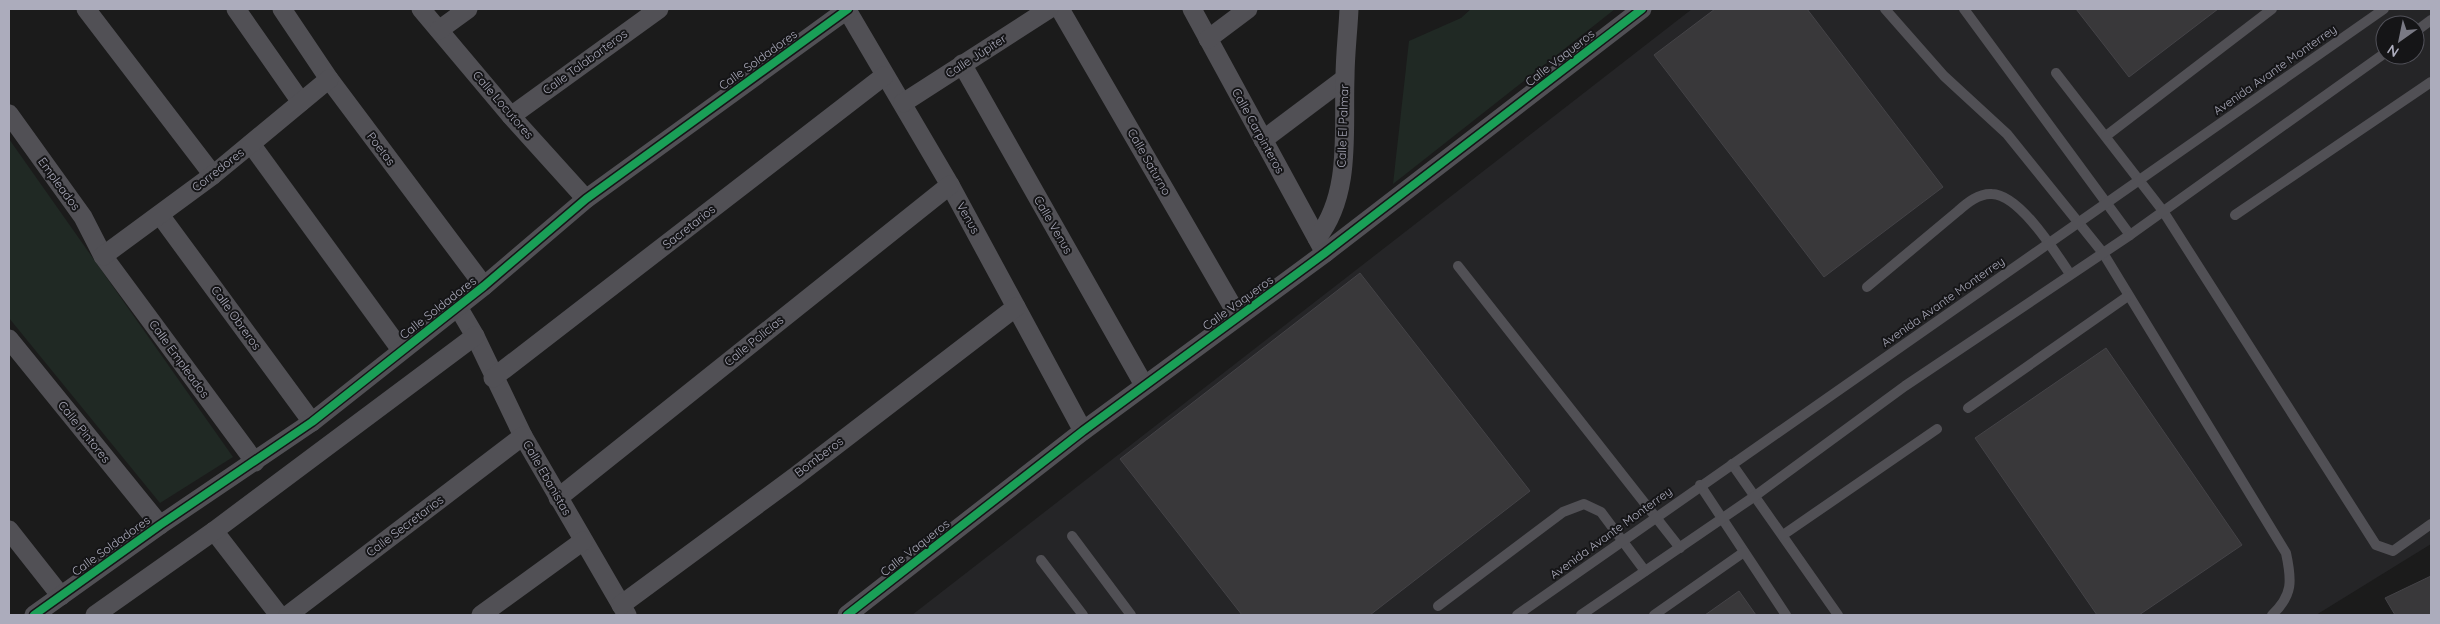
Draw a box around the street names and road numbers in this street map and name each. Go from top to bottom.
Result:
street label: Avenida Avante Monterrey [2210,21,2339,118]
street label: Calle Talabarteros [539,26,630,97]
street label: Calle Soldadores [716,26,800,93]
street label: Calle Vaqueros [1522,26,1598,89]
street label: Calle Júpiter [942,30,1009,81]
street label: Calle Locutores [470,68,537,142]
street label: Calle El Palmar [1334,84,1351,168]
street label: Calle Carpinteros [1229,86,1288,176]
street label: Calle Saturno [1124,126,1174,198]
street label: Poetas [364,129,399,169]
street label: Corredores [189,144,247,195]
street label: Empleados [35,154,84,213]
street label: Calle Venus [1031,193,1076,257]
street label: Venus [954,199,983,237]
street label: Sacretarios [659,201,718,252]
street label: Avenida Avante Monterrey [1878,253,2007,350]
street label: Calle Vaqueros [1199,272,1276,333]
street label: Calle Soldadores [396,273,479,342]
street label: Calle Obreros [208,283,265,353]
street label: Calle Policías [721,312,787,369]
street label: Calle Empleados [146,317,213,401]
street label: Calle Pintores [55,398,114,466]
street label: Bomberos [791,433,846,480]
street label: Calle Ebanistas [520,438,575,518]
street label: Avenida Avante Monterrey [1547,483,1675,582]
street label: Calle Secretarios [363,491,447,560]
street label: Calle Soldadores [69,512,153,579]
street label: Calle Vaqueros [877,516,953,579]

